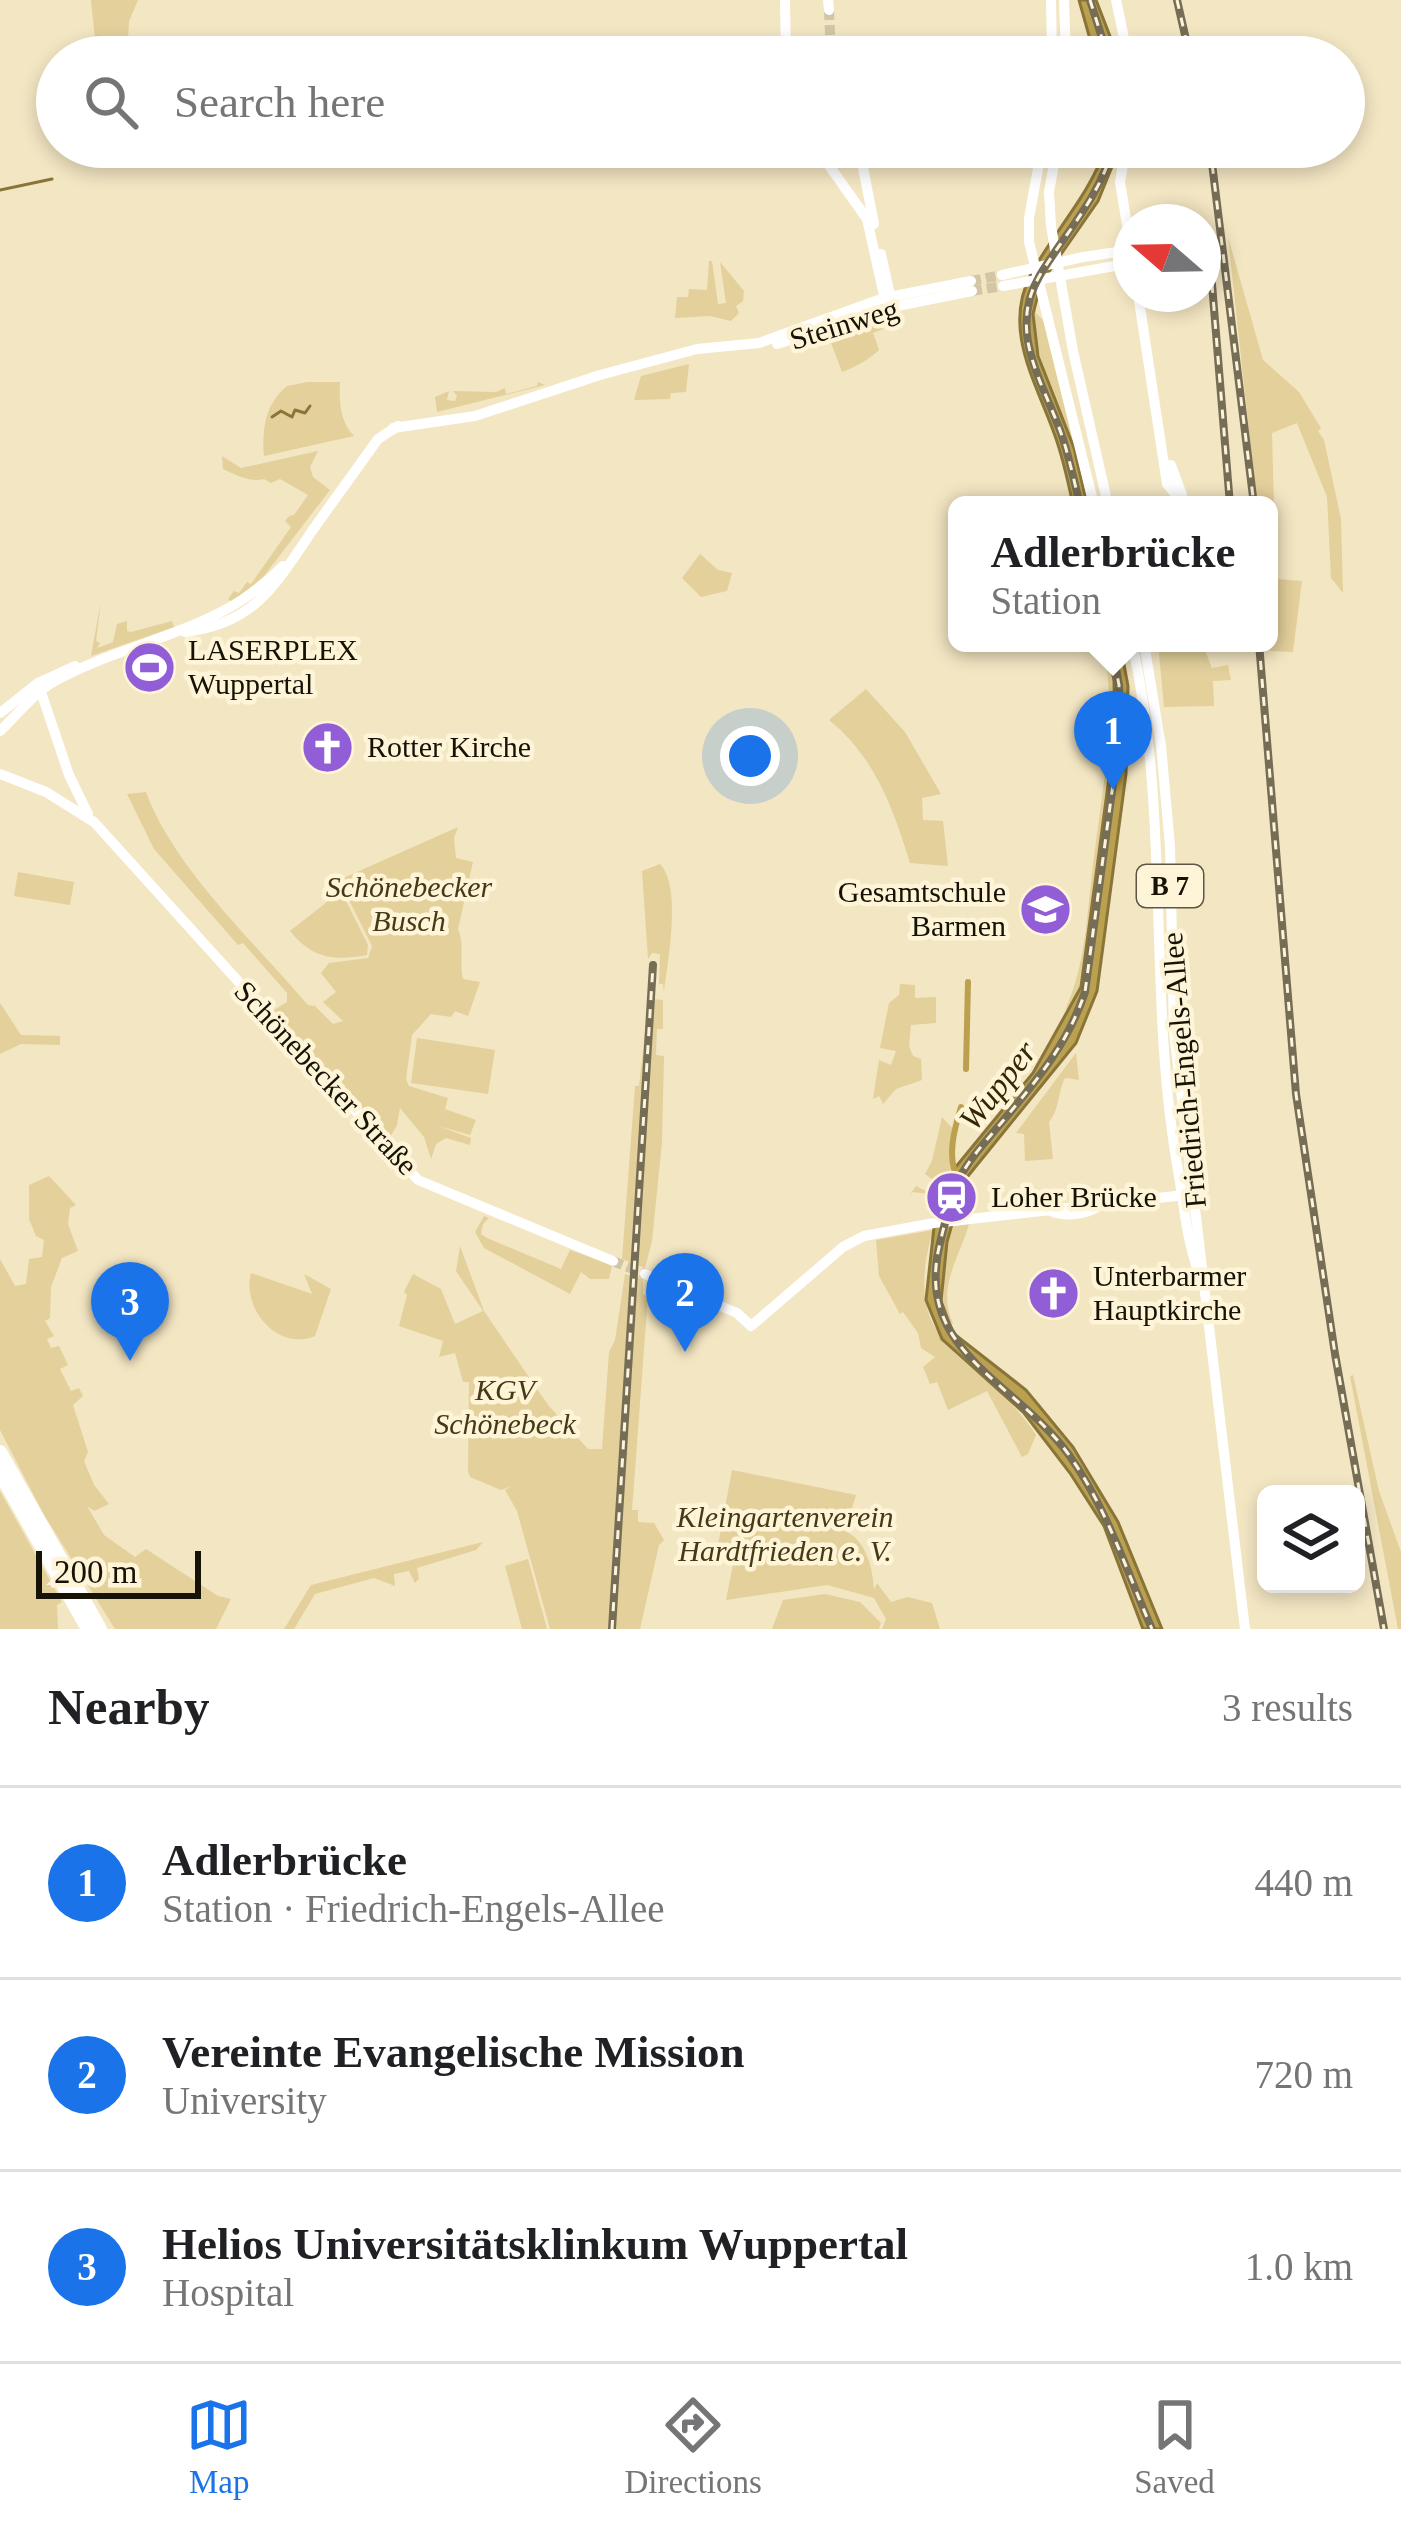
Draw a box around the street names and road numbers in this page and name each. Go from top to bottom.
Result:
street label: Steinweg [786,291,902,356]
road number: B 7 [1137,865,1203,907]
street label: Friedrich-Engels-Allee [1155,931,1212,1209]
street label: Schönebecker Straße [228,974,425,1181]

